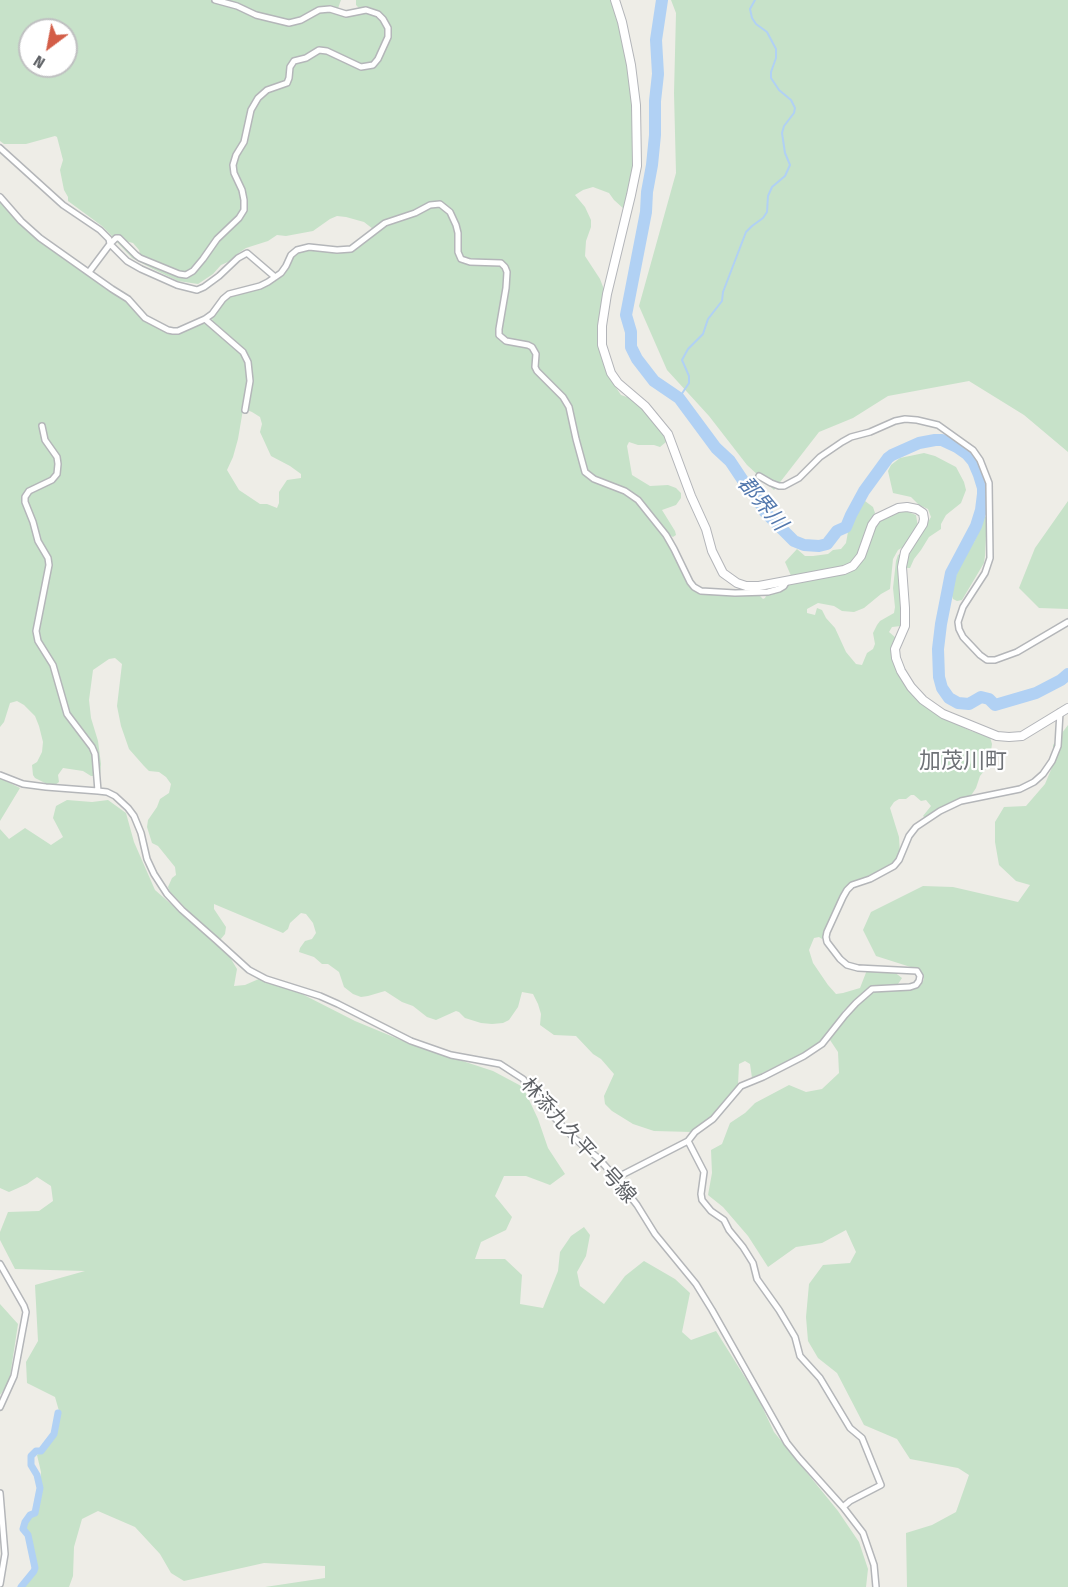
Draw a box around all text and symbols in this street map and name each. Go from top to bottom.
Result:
north arrow [18,18,78,78]
text: N [30,51,48,73]
water label: 郡界川 [732,472,792,536]
district label: 加茂川町 [919,749,1007,775]
street label: 林添九久平１号線 [516,1074,640,1208]

